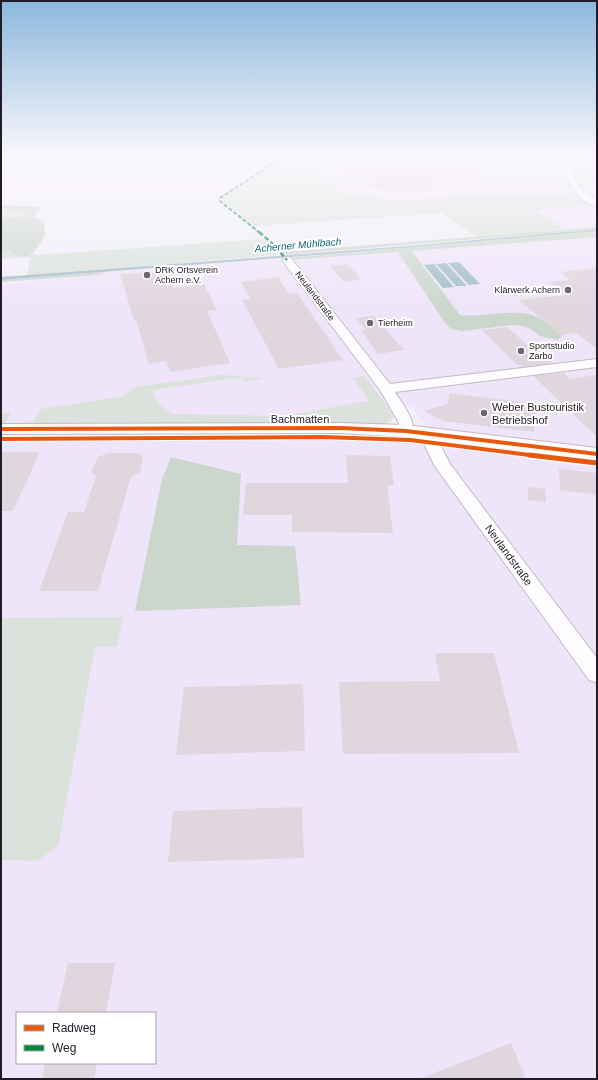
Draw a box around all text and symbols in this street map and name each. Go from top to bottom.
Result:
water label: Acherner Mühlbach [253,236,342,254]
place label: DRK Ortsverein Achern e.V. [155,265,218,285]
street label: Neulandstraße [293,269,337,323]
marker: DRK Ortsverein Achern e.V. [142,270,152,280]
place label: Klärwerk Achern [494,285,560,295]
marker: Klärwerk Achern [563,285,573,295]
marker: Tierheim [365,318,375,328]
place label: Tierheim [378,318,413,328]
place label: Sportstudio Zarbo [529,341,575,361]
marker: Sportstudio Zarbo [516,346,526,356]
place label: Weber Bustouristik Betriebshof [492,401,585,426]
marker: Weber Bustouristik Betriebshof [479,408,489,418]
street label: Bachmatten [271,413,329,425]
street label: Neulandstraße [483,522,535,588]
legend [16,1012,156,1064]
text: Radweg [52,1021,96,1035]
text: Weg [52,1041,76,1055]

